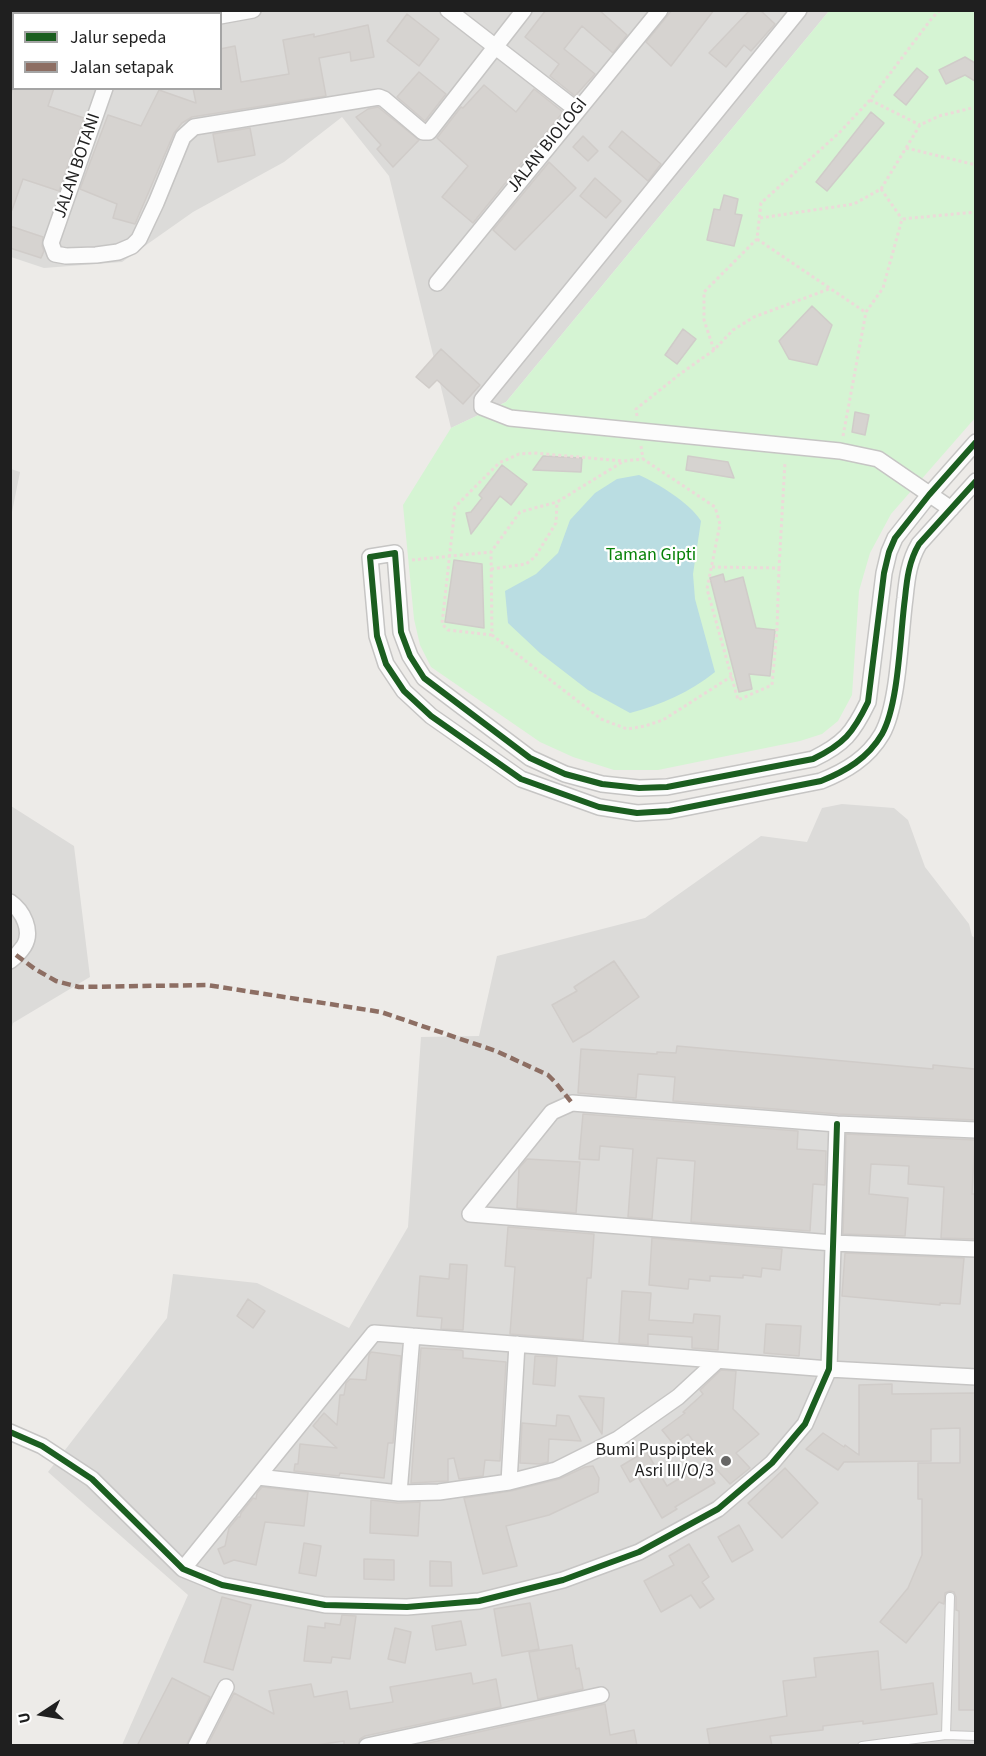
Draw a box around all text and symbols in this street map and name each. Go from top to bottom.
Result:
legend [12,12,222,90]
text: Jalur sepeda [70,25,166,50]
text: Jalan setapak [70,55,174,80]
street label: JALAN BIOLOGI [503,94,593,198]
street label: JALAN BOTANI [50,111,106,221]
park label: Taman Gipti [606,545,696,567]
place label: Bumi Puspiptek Asri III/O/3 [595,1440,714,1482]
marker: Bumi Puspiptek Asri III/O/3 [719,1454,733,1468]
north arrow [12,1684,72,1744]
text: U [13,1710,36,1725]

